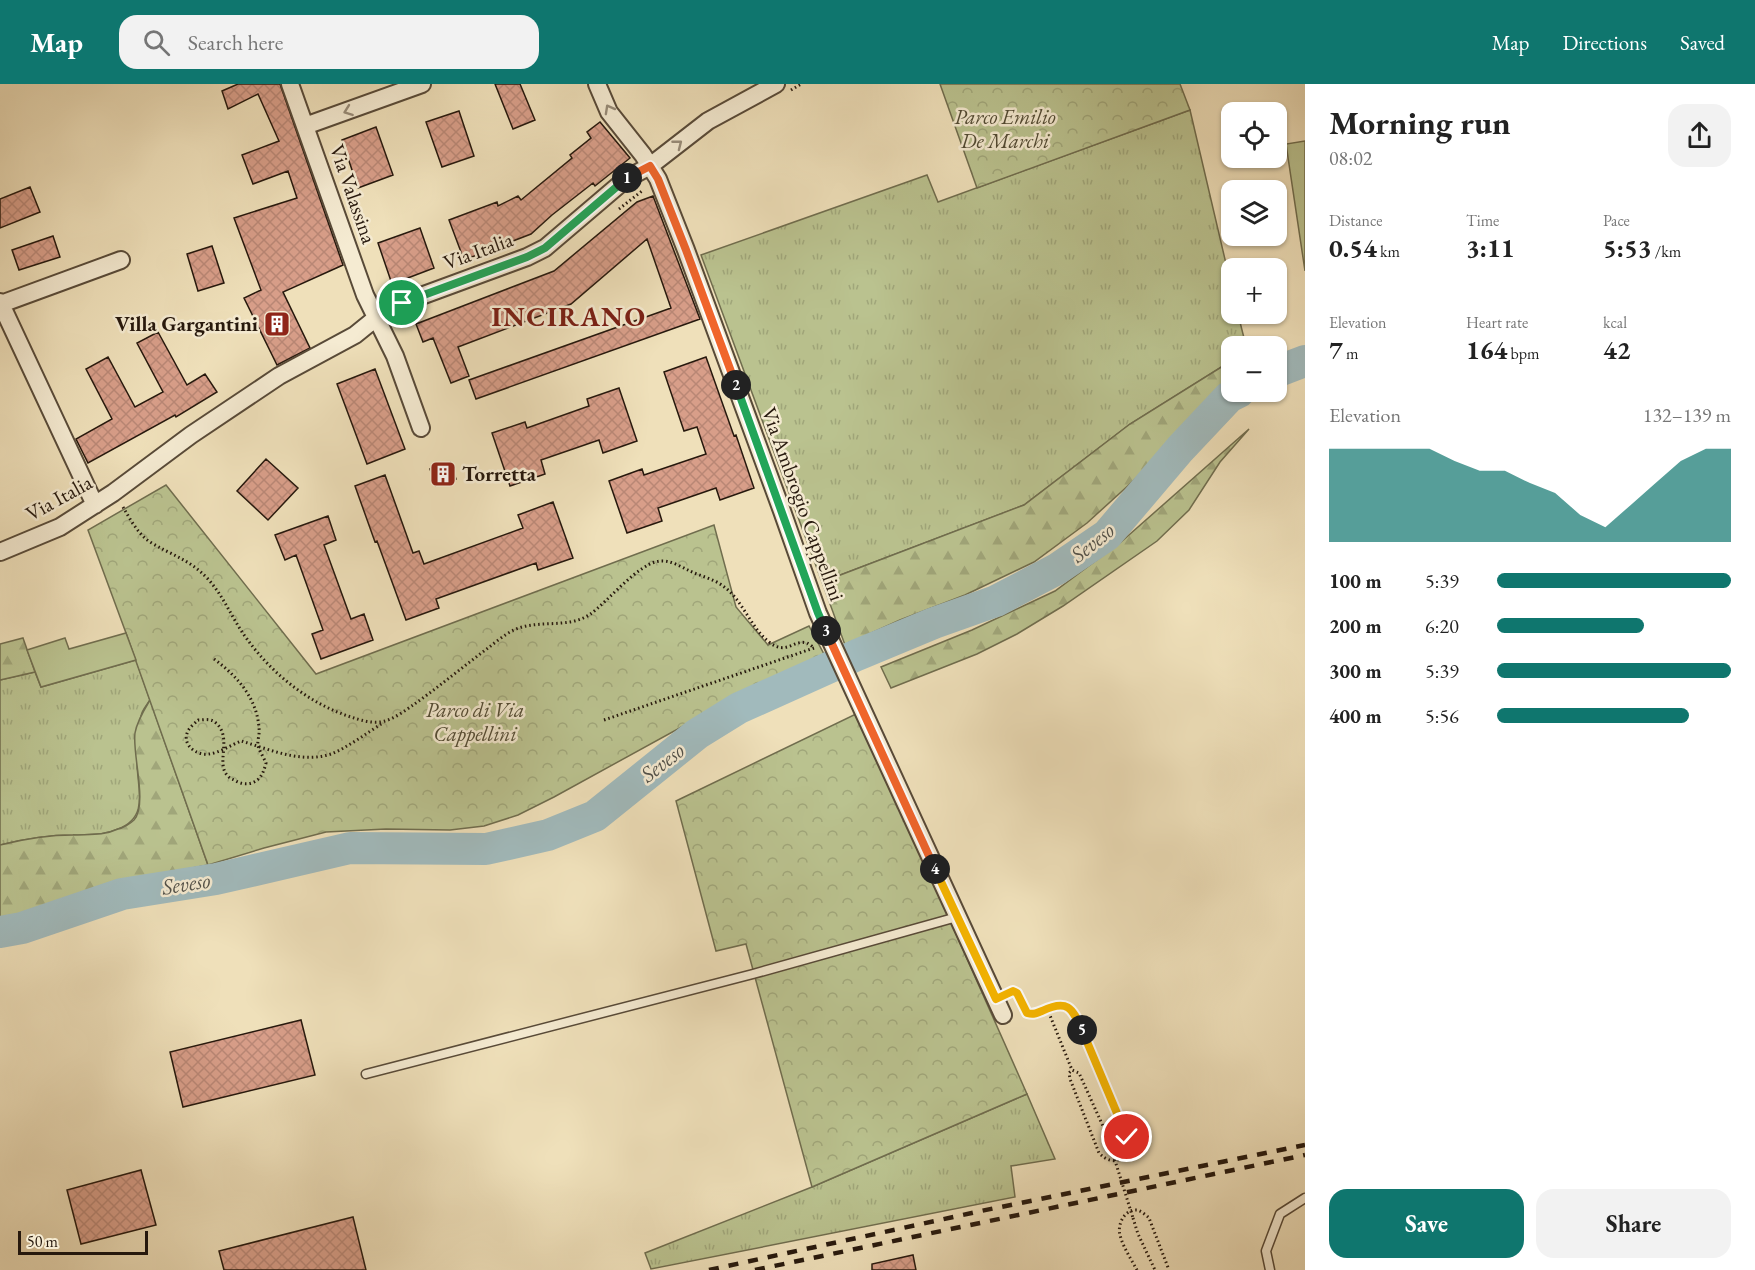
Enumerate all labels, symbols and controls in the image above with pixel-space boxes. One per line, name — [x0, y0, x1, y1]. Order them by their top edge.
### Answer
search box — [119, 15, 539, 69]
text: Map — [30, 24, 83, 60]
icon: search — [140, 26, 173, 59]
text: Search here — [188, 28, 283, 57]
text: Map — [1492, 29, 1529, 56]
text: Directions — [1562, 29, 1647, 56]
text: Saved — [1680, 29, 1725, 56]
text: Morning run — [1329, 101, 1511, 144]
map controls — [1221, 102, 1287, 402]
button: locate — [1221, 102, 1287, 168]
park label: Parco Emilio De Marchi — [954, 103, 1056, 154]
one-way arrow — [343, 104, 353, 117]
button: share — [1668, 104, 1731, 167]
one-way arrow — [605, 105, 616, 115]
street label: Via Valassina — [324, 141, 383, 248]
one-way arrow — [671, 141, 682, 152]
text: 08:02 — [1329, 145, 1372, 171]
pin: 1 — [612, 163, 642, 193]
text: 1 — [623, 167, 631, 188]
button: layers — [1221, 180, 1287, 246]
text: Distance — [1329, 210, 1382, 231]
text: Time — [1466, 210, 1499, 231]
text: Pace — [1603, 210, 1630, 231]
street label: Via Italia — [439, 225, 517, 276]
text: 0.54 — [1329, 231, 1377, 265]
text: 3:11 — [1466, 231, 1515, 265]
text: 5:53 — [1603, 231, 1652, 265]
text: km — [1377, 241, 1400, 262]
text: /km — [1652, 241, 1681, 262]
button: + — [1221, 258, 1287, 324]
pin — [376, 277, 427, 328]
icon: arrive — [385, 286, 418, 319]
district label: INCIRANO — [492, 299, 646, 334]
building icon: Villa Gargantini — [262, 309, 292, 339]
place label: Villa Gargantini — [115, 310, 258, 337]
text: Elevation — [1329, 312, 1387, 333]
text: Heart rate — [1466, 312, 1528, 333]
text: kcal — [1603, 312, 1627, 333]
text: 7 — [1329, 333, 1343, 367]
text: 164 — [1466, 333, 1507, 367]
text: 42 — [1603, 333, 1631, 367]
button: − — [1221, 336, 1287, 402]
text: m — [1343, 343, 1358, 364]
text: bpm — [1507, 343, 1539, 364]
pin: 2 — [721, 370, 751, 400]
text: 2 — [732, 374, 740, 395]
text: Elevation — [1329, 402, 1401, 428]
text: 132–139 m — [1643, 402, 1731, 428]
street label: Via Ambrogio Cappellini — [756, 403, 851, 604]
building icon: Torretta — [428, 459, 458, 489]
place label: Torretta — [462, 460, 537, 487]
street label: Via Italia — [21, 468, 97, 527]
water label: Seveso — [1063, 516, 1120, 570]
text: 100 m — [1329, 568, 1382, 594]
text: 5:39 — [1425, 568, 1459, 594]
text: 200 m — [1329, 613, 1382, 639]
text: 6:20 — [1425, 613, 1459, 639]
pin: 3 — [811, 616, 841, 646]
text: 3 — [822, 620, 830, 641]
text: 300 m — [1329, 658, 1382, 684]
text: 5:39 — [1425, 658, 1459, 684]
park label: Parco di Via Cappellini — [426, 696, 524, 747]
text: 400 m — [1329, 703, 1382, 729]
text: 5:56 — [1425, 703, 1459, 729]
water label: Seveso — [633, 736, 690, 789]
pin: 4 — [920, 854, 950, 884]
text: 4 — [931, 858, 939, 879]
water label: Seveso — [159, 865, 212, 902]
pin: 5 — [1067, 1015, 1097, 1045]
text: 5 — [1078, 1019, 1086, 1040]
pin — [1101, 1111, 1152, 1162]
icon: check — [1110, 1120, 1143, 1153]
button: Save — [1329, 1189, 1524, 1258]
button: Share — [1536, 1189, 1731, 1258]
scale bar — [18, 1228, 148, 1256]
text: 50 m — [27, 1231, 58, 1252]

